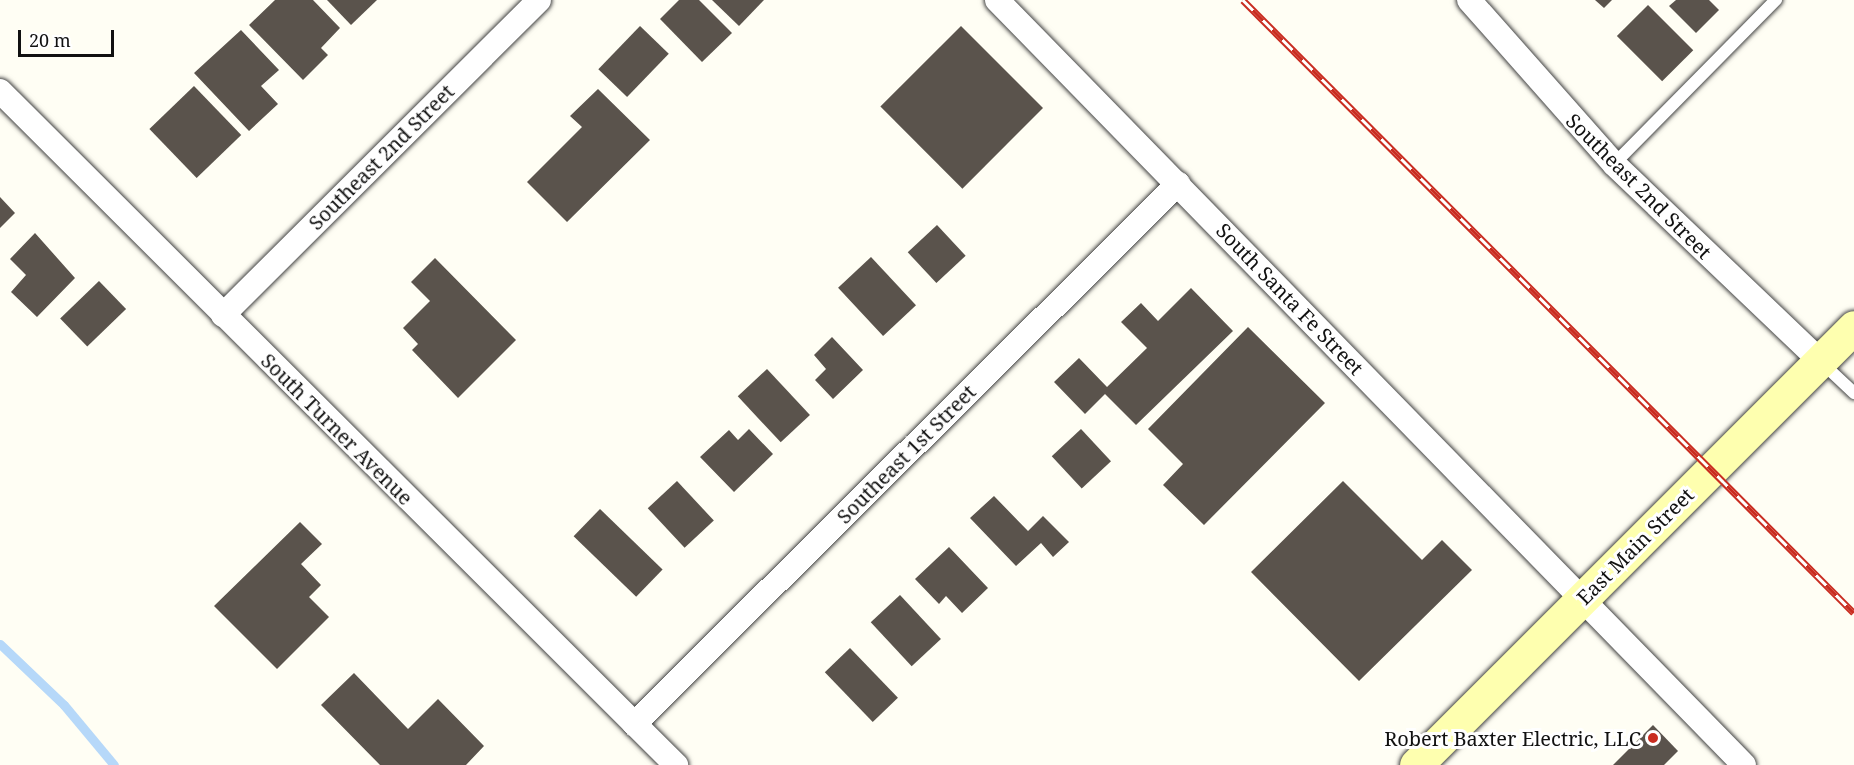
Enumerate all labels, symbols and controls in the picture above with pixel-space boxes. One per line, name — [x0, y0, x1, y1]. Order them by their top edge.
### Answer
scale bar — [21, 18, 117, 56]
text: 20 m — [29, 28, 71, 52]
street label: Southeast 2nd Street — [303, 79, 459, 235]
street label: Southeast 2nd Street — [1561, 108, 1717, 264]
street label: South Santa Fe Street — [1211, 218, 1369, 380]
street label: South Turner Avenue — [256, 348, 418, 510]
street label: Southeast 1st Street — [832, 380, 980, 528]
street label: East Main Street — [1572, 483, 1698, 609]
place label: Robert Baxter Electric, LLC — [1384, 726, 1641, 750]
marker: Robert Baxter Electric, LLC — [1646, 731, 1660, 745]

